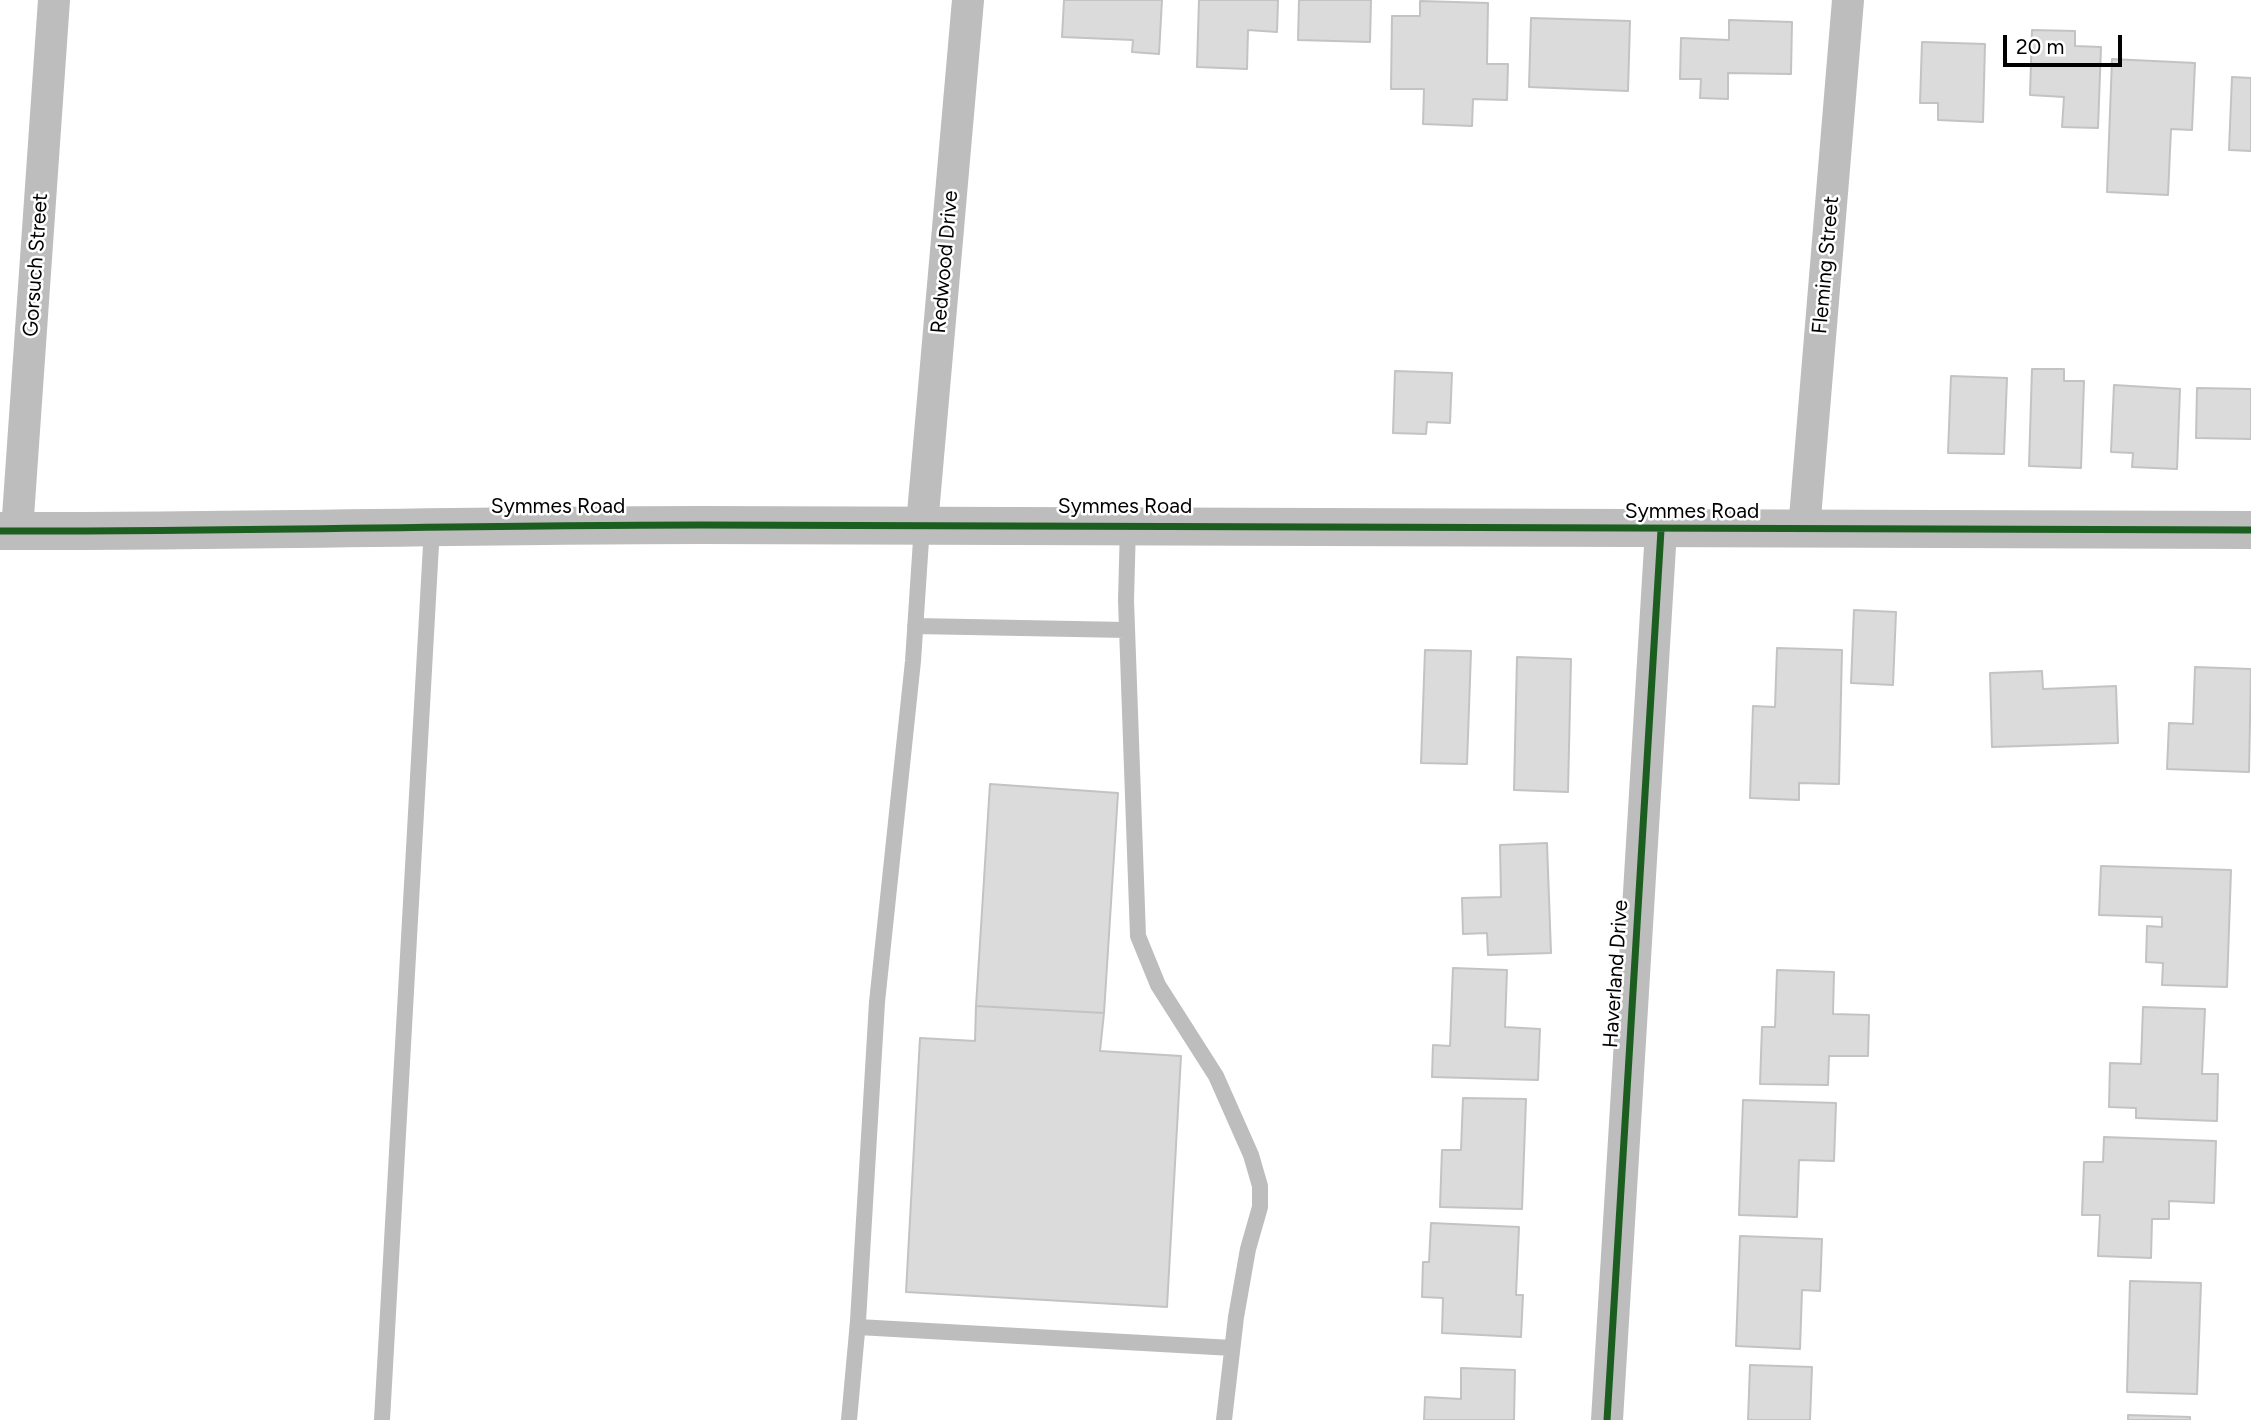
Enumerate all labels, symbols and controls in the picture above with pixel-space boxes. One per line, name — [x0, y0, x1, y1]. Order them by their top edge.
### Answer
scale bar — [2006, 21, 2125, 65]
text: 20 m — [2016, 34, 2064, 59]
street label: Redwood Drive — [926, 189, 964, 335]
street label: Gorsuch Street — [18, 192, 54, 338]
street label: Fleming Street — [1807, 195, 1845, 335]
street label: Symmes Road — [491, 494, 625, 520]
street label: Symmes Road — [1058, 494, 1192, 520]
street label: Symmes Road — [1625, 499, 1759, 525]
street label: Haverland Drive — [1598, 899, 1634, 1049]

